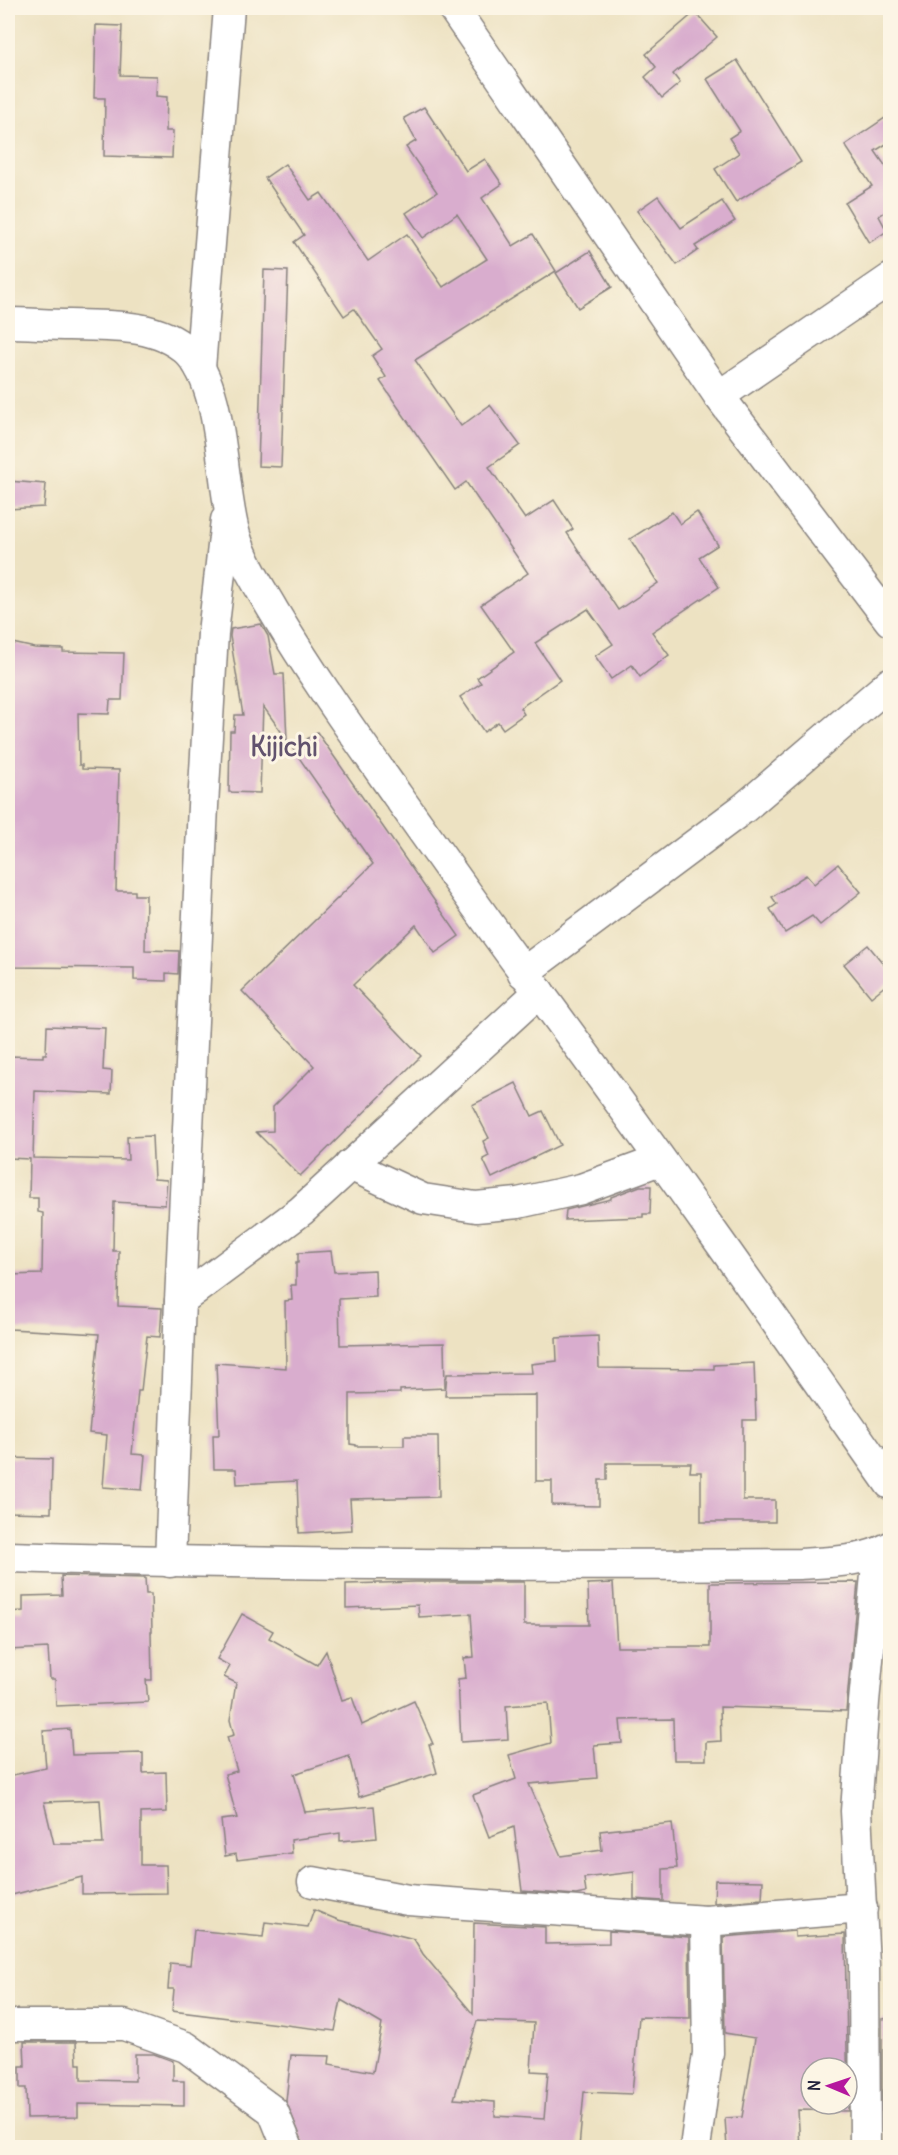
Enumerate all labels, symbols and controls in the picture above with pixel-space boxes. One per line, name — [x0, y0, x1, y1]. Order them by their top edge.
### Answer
district label: Kijichi — [250, 730, 318, 763]
north arrow — [799, 2056, 859, 2116]
text: N — [804, 2080, 824, 2091]

